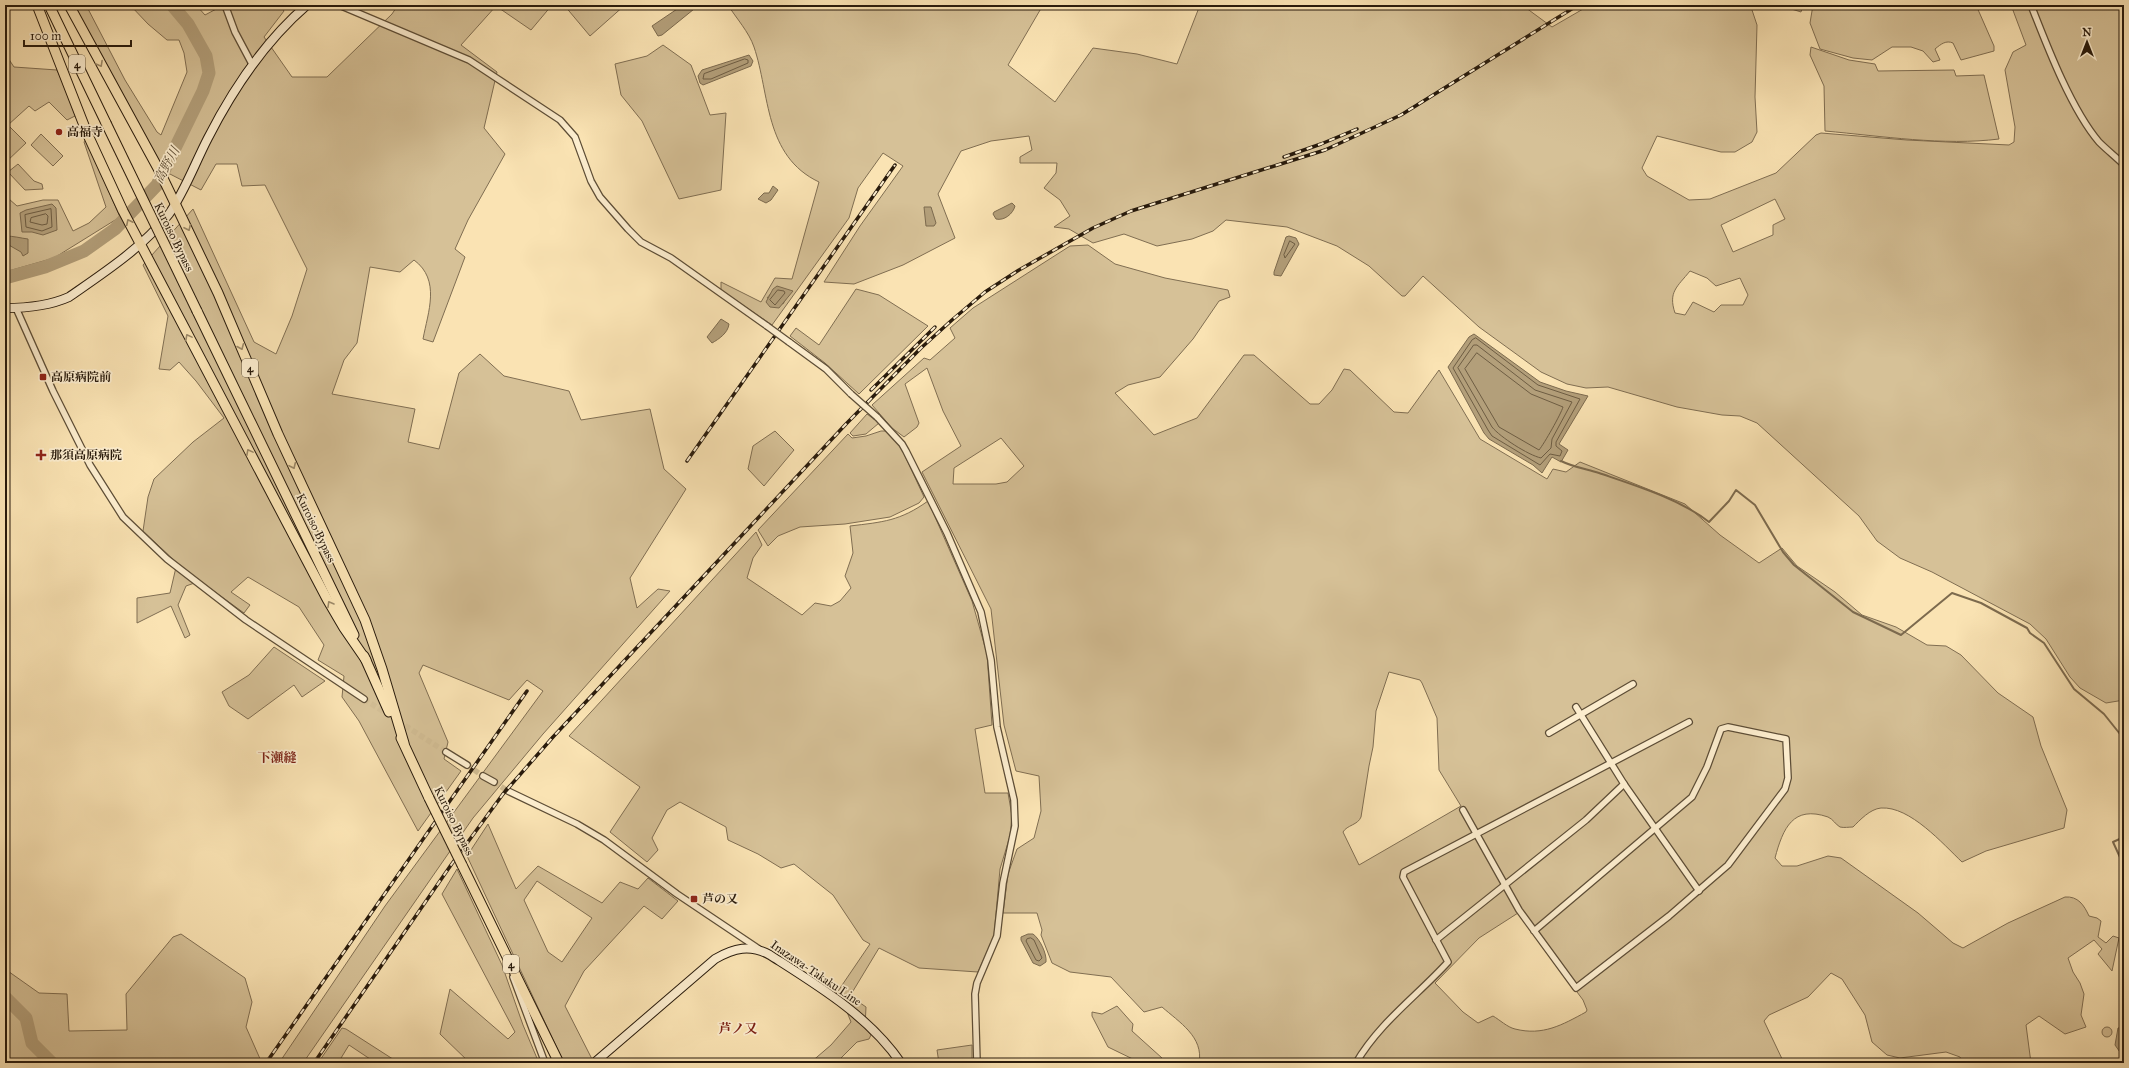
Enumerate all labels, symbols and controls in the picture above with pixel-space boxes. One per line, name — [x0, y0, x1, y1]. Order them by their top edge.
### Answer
scale bar — [24, 22, 131, 48]
north arrow — [2067, 22, 2107, 62]
text: N — [2082, 26, 2092, 39]
text: 100 m — [30, 29, 61, 43]
road number: 4 — [69, 55, 85, 73]
one-way arrow — [96, 60, 103, 67]
place label: 高福寺 — [67, 125, 103, 139]
marker: 高福寺 — [54, 127, 64, 137]
water label: 高野川 — [151, 143, 184, 186]
street label: Kuroiso Bypass — [151, 200, 197, 274]
one-way arrow — [126, 218, 134, 226]
one-way arrow — [183, 224, 191, 231]
one-way arrow — [185, 334, 193, 342]
one-way arrow — [237, 343, 245, 350]
road number: 4 — [242, 359, 258, 377]
place label: 高原病院前 — [51, 370, 111, 384]
marker: 高原病院前 — [38, 372, 48, 382]
place label: 那須高原病院 — [50, 448, 122, 462]
marker: 那須高原病院 — [35, 449, 47, 461]
one-way arrow — [247, 449, 254, 456]
one-way arrow — [288, 462, 296, 469]
street label: Kuroiso Bypass — [293, 491, 339, 565]
one-way arrow — [327, 601, 334, 608]
district label: 下瀬縫 — [257, 750, 297, 766]
street label: Kuroiso Bypass — [431, 784, 477, 858]
place label: 芦の又 — [702, 892, 738, 906]
marker: 芦の又 — [689, 894, 699, 904]
street label: Inazawa-Takaku Line — [768, 937, 864, 1009]
road number: 4 — [503, 955, 519, 973]
district label: 芦ノ又 — [718, 1021, 758, 1037]

